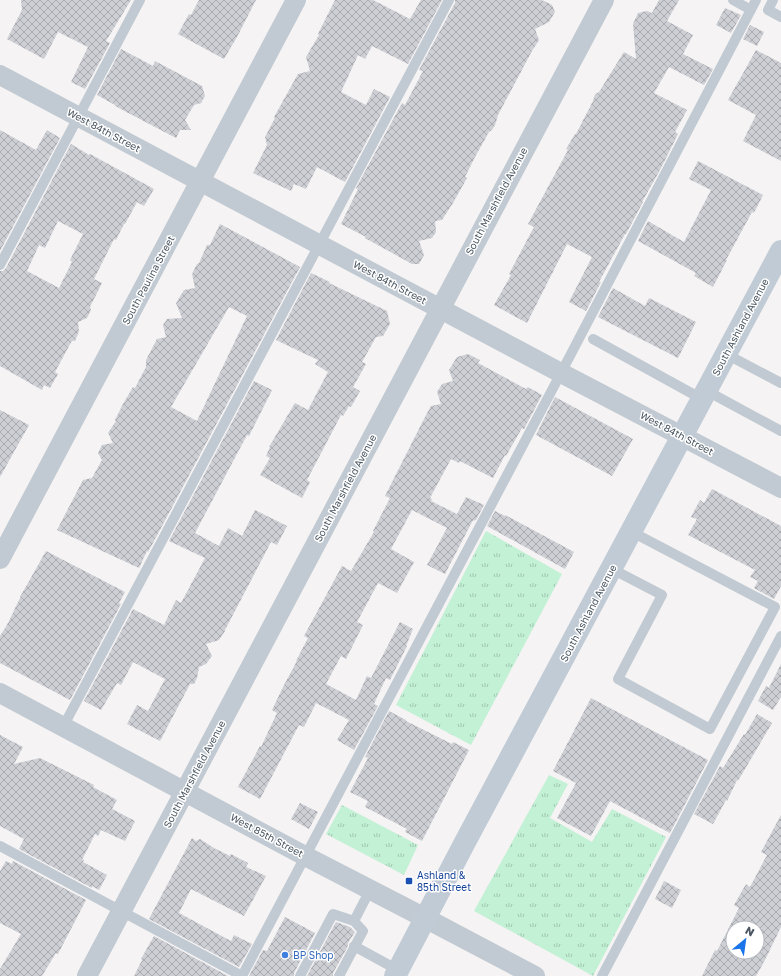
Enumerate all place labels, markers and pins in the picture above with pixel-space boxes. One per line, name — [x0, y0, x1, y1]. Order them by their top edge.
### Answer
place label: Ashland & 85th Street — [417, 869, 471, 893]
marker: Ashland & 85th Street — [404, 876, 414, 886]
place label: BP Shop — [293, 949, 333, 961]
marker: BP Shop — [280, 950, 290, 960]

